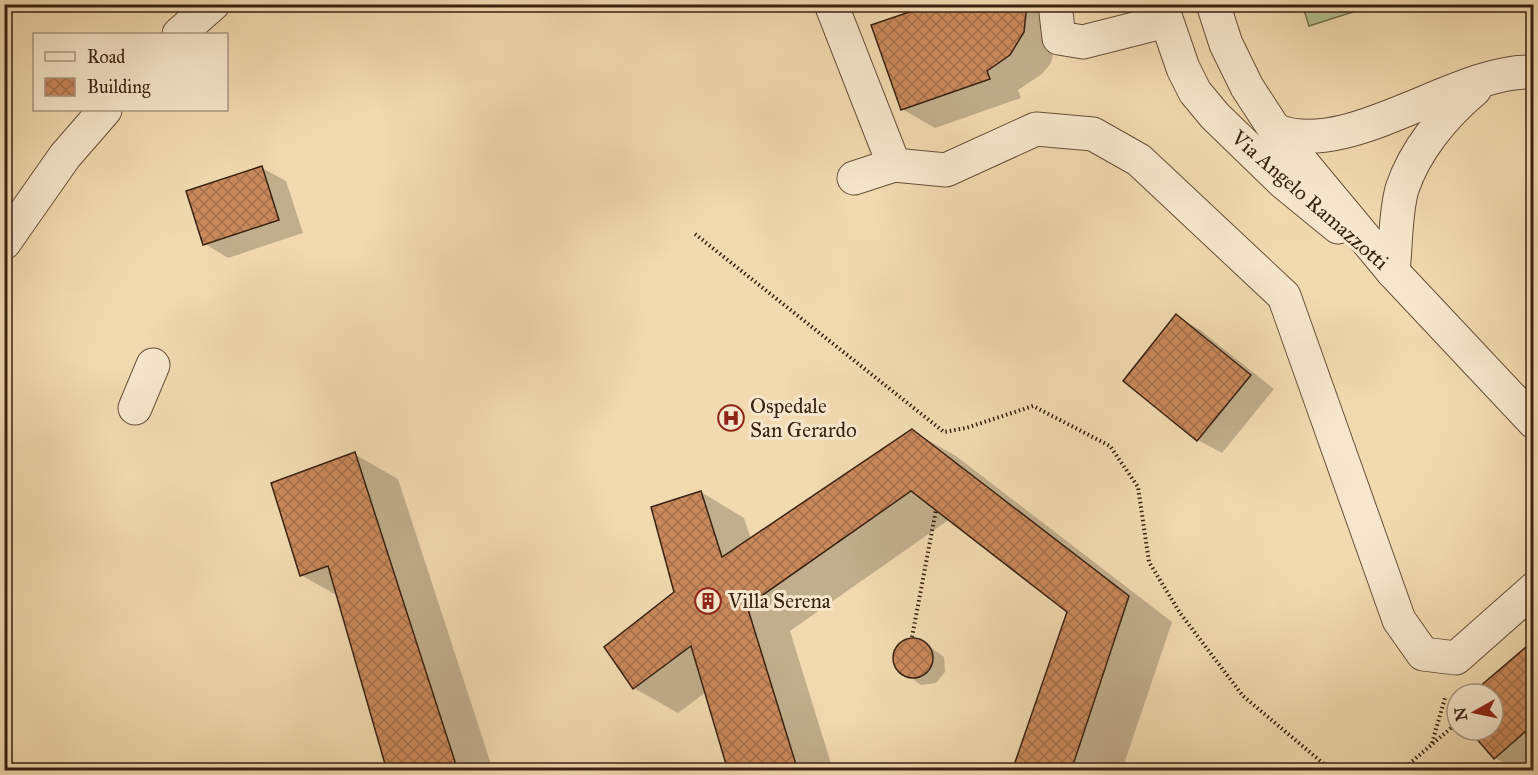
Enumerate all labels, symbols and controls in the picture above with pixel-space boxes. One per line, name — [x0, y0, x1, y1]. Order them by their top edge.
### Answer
legend — [33, 33, 228, 111]
text: Road — [87, 46, 125, 68]
text: Building — [87, 76, 151, 99]
street label: Via Angelo Ramazzotti — [1225, 124, 1394, 275]
place label: Ospedale San Gerardo — [750, 393, 857, 443]
hospital icon: Ospedale San Gerardo — [716, 403, 746, 433]
building icon: Villa Serena — [693, 586, 723, 616]
place label: Villa Serena — [727, 588, 831, 614]
north arrow — [1445, 682, 1505, 742]
text: N — [1450, 706, 1471, 722]

